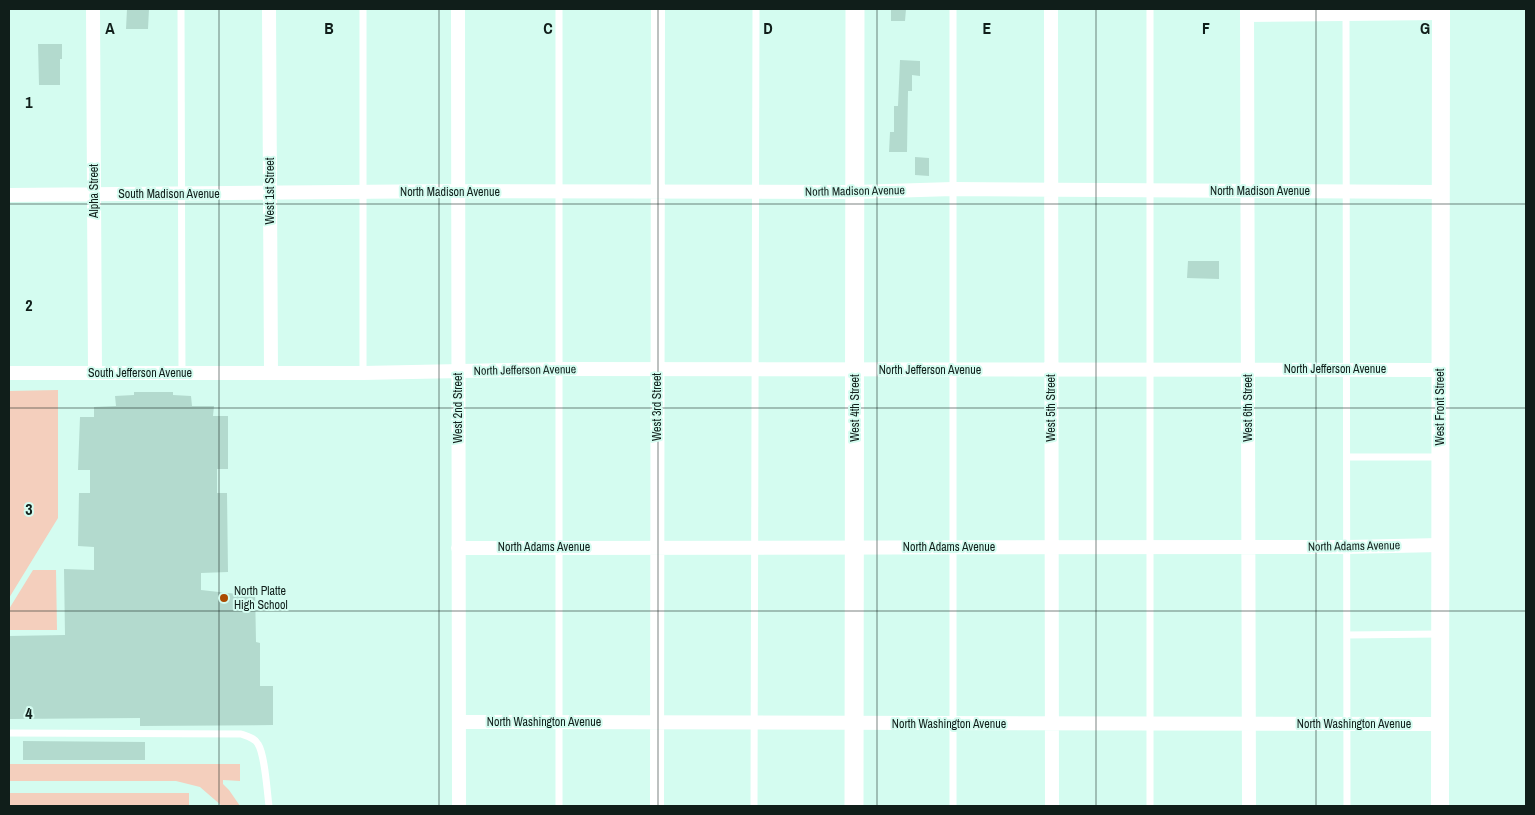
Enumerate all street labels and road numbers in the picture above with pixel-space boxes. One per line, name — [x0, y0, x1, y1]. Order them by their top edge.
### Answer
street label: West 1st Street — [262, 157, 278, 225]
street label: Alpha Street — [86, 164, 102, 219]
street label: North Madison Avenue — [805, 182, 905, 200]
street label: North Madison Avenue — [1210, 183, 1310, 199]
street label: North Madison Avenue — [400, 184, 500, 200]
street label: South Madison Avenue — [118, 186, 220, 202]
street label: North Jefferson Avenue — [474, 361, 576, 379]
street label: North Jefferson Avenue — [1284, 361, 1386, 377]
street label: North Jefferson Avenue — [879, 362, 981, 378]
street label: South Jefferson Avenue — [88, 365, 192, 381]
street label: West Front Street — [1432, 368, 1448, 445]
street label: West 2nd Street — [450, 373, 466, 443]
street label: West 3rd Street — [649, 373, 665, 441]
street label: West 4th Street — [847, 374, 863, 442]
street label: West 5th Street — [1043, 374, 1059, 442]
street label: West 6th Street — [1240, 374, 1256, 442]
street label: North Adams Avenue — [1308, 537, 1400, 555]
street label: North Adams Avenue — [498, 539, 590, 555]
street label: North Adams Avenue — [903, 539, 995, 555]
street label: North Washington Avenue — [487, 714, 601, 730]
street label: North Washington Avenue — [892, 716, 1006, 732]
street label: North Washington Avenue — [1297, 716, 1411, 732]

